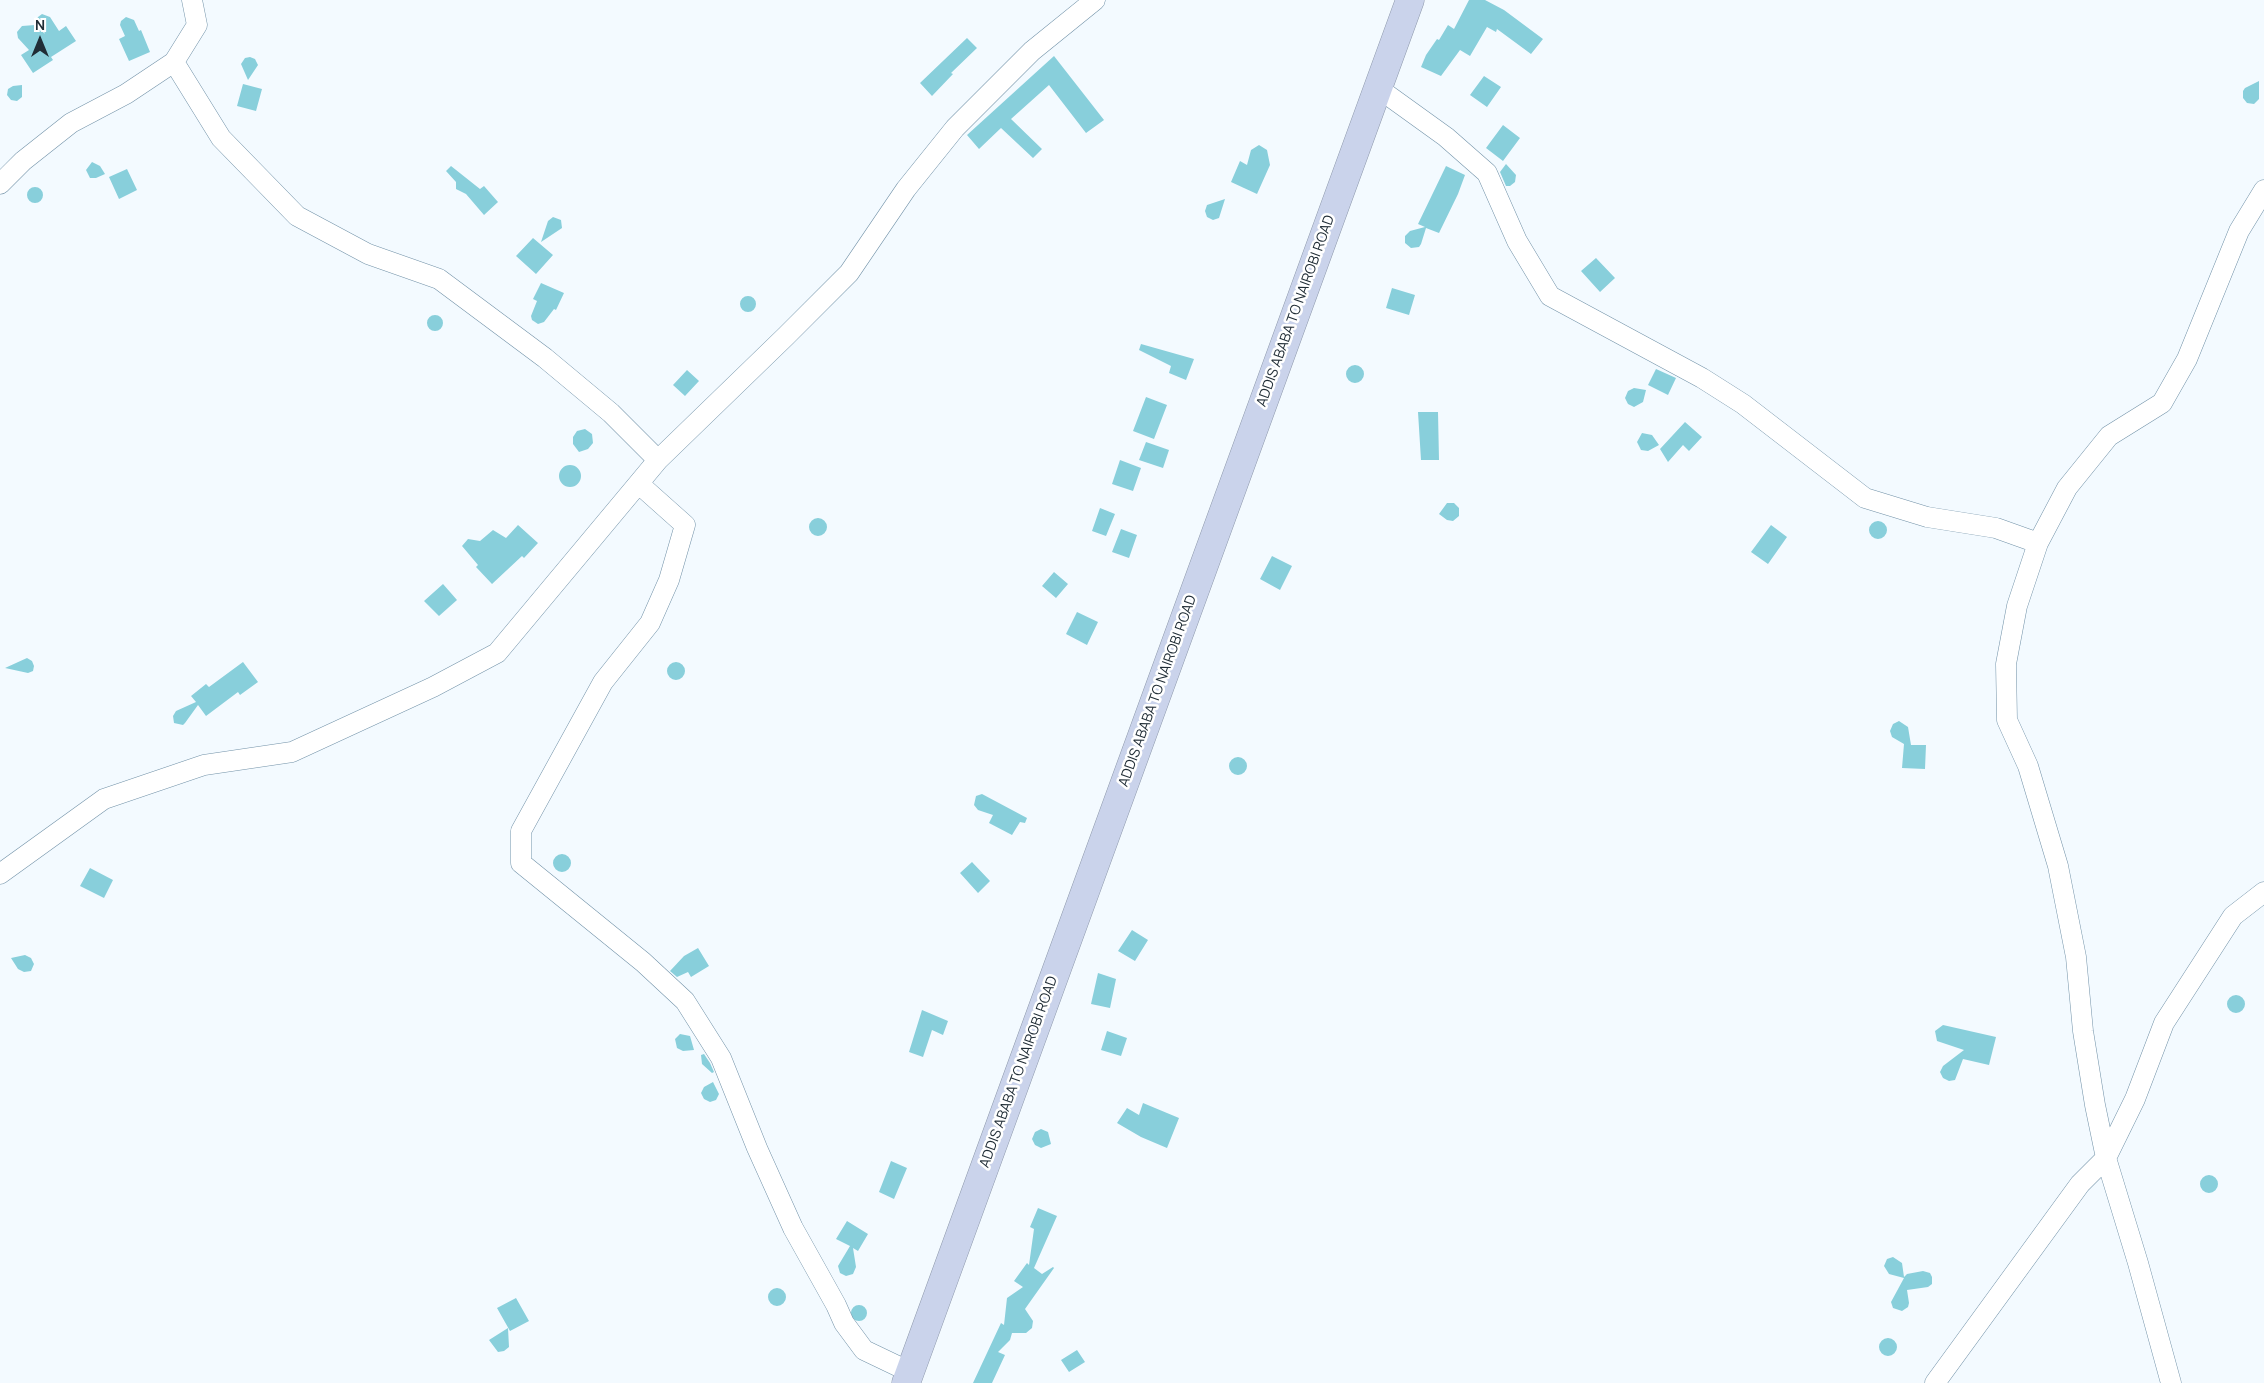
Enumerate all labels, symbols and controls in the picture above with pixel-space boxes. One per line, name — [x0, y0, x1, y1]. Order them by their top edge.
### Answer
north arrow — [15, 15, 65, 65]
text: N — [35, 15, 45, 34]
street label: ADDIS ABABA TO NAIROBI ROAD — [1253, 213, 1339, 409]
street label: ADDIS ABABA TO NAIROBI ROAD — [1115, 593, 1201, 789]
street label: ADDIS ABABA TO NAIROBI ROAD — [976, 974, 1062, 1170]

